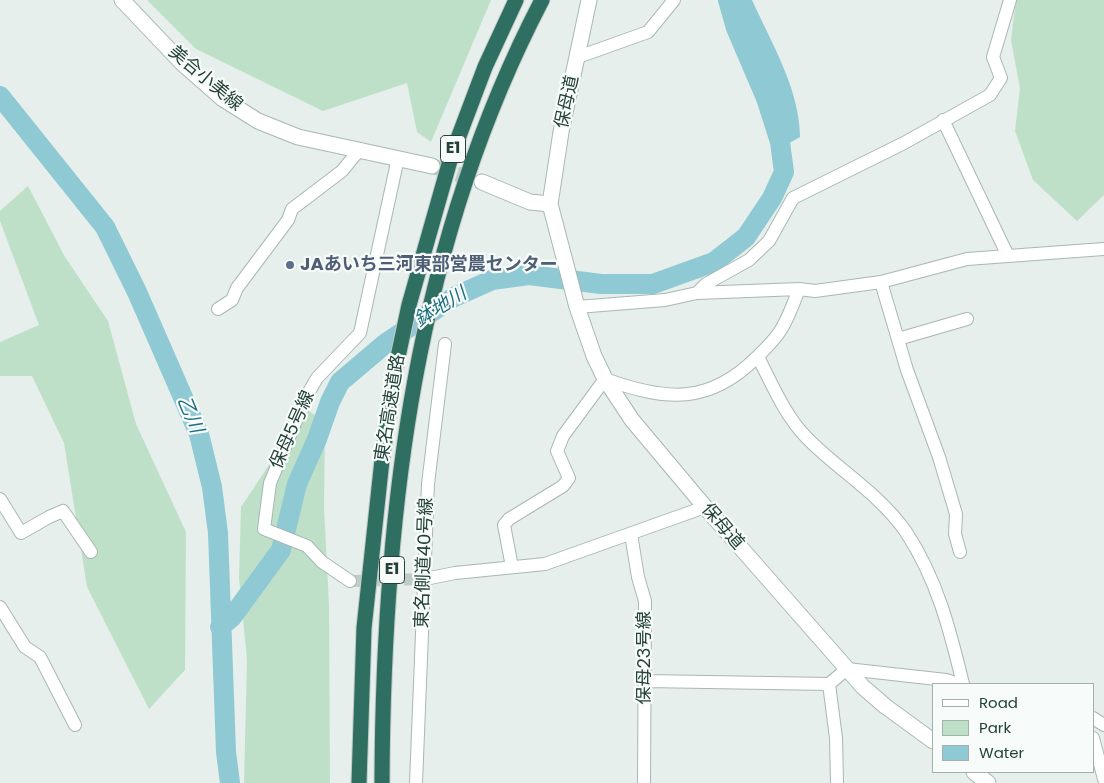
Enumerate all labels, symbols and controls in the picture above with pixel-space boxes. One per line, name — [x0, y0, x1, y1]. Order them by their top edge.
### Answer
street label: 美合小美線 — [164, 42, 246, 116]
street label: 保母道 — [552, 73, 584, 131]
road number: E1 — [440, 136, 466, 162]
place label: JAあいち三河東部営農センター — [300, 254, 558, 276]
marker: JAあいち三河東部営農センター — [284, 259, 296, 271]
water label: 鉢地川 — [411, 283, 471, 333]
street label: 東名高速道路 — [372, 353, 410, 463]
street label: 保母5号線 — [266, 388, 320, 472]
water label: 乙川 — [171, 393, 207, 437]
street label: 東名側道40号線 — [412, 497, 438, 629]
street label: 保母道 — [696, 500, 748, 554]
road number: E1 — [380, 556, 404, 584]
street label: 保母23号線 — [634, 612, 656, 704]
legend — [932, 683, 1094, 773]
text: Road — [979, 692, 1018, 713]
text: Park — [979, 717, 1011, 738]
text: Water — [979, 742, 1024, 763]

